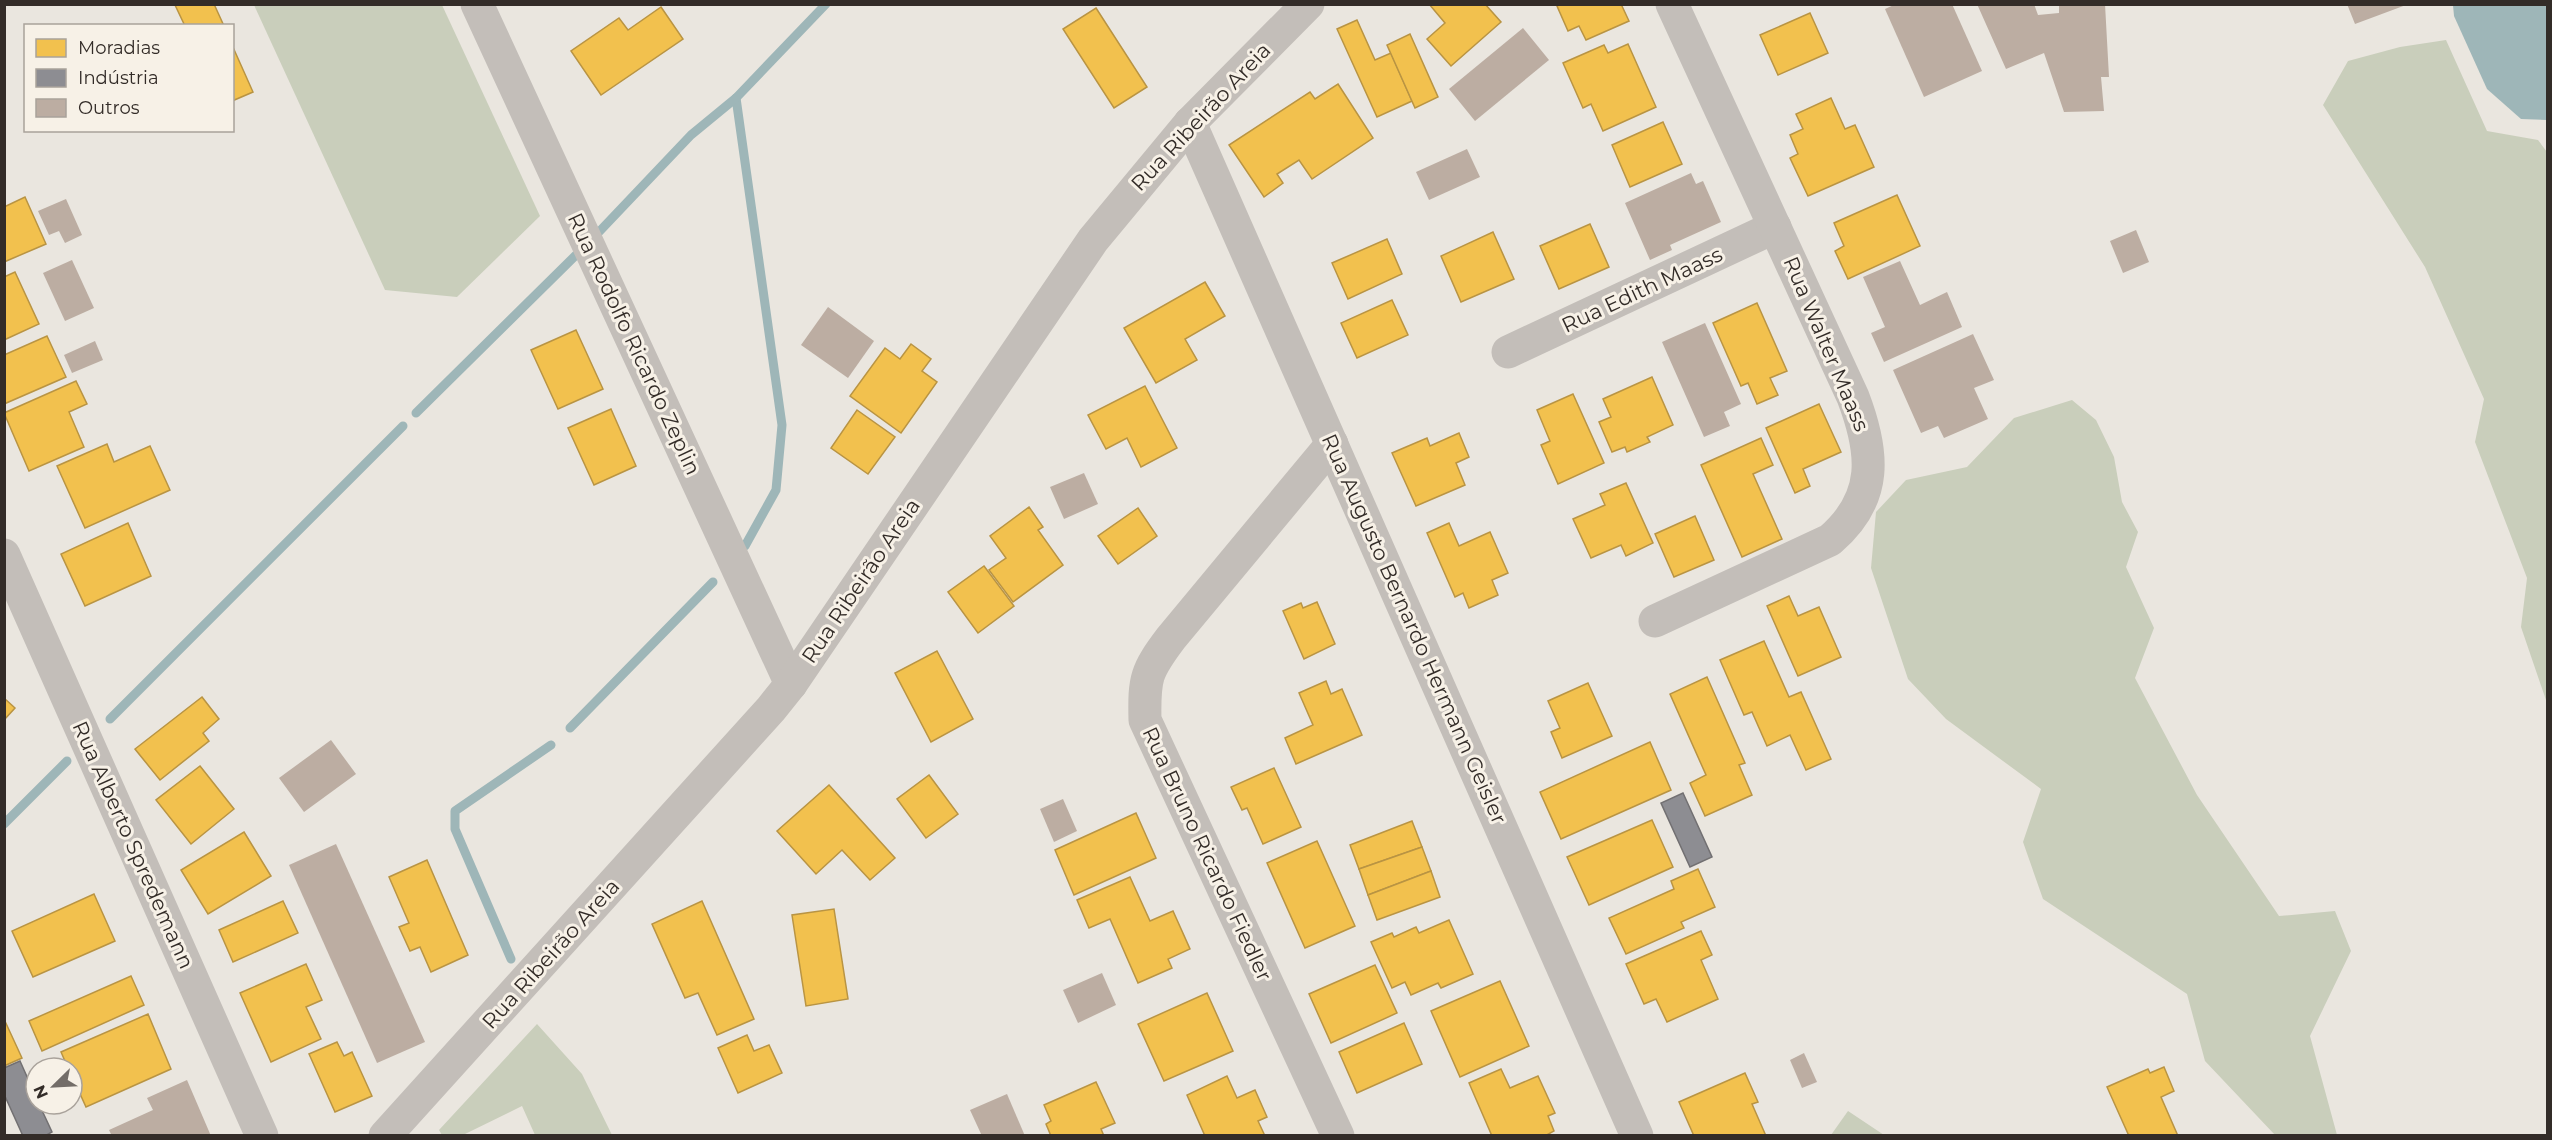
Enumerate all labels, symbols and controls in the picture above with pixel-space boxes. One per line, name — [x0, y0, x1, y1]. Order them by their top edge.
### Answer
legend — [24, 24, 234, 132]
text: Moradias — [78, 37, 160, 59]
street label: Rua Ribeirão Areia — [1126, 38, 1276, 196]
text: Indústria — [78, 67, 159, 89]
text: Outros — [78, 97, 140, 119]
street label: Rua Rodolfo Ricardo Zeplin — [563, 209, 706, 479]
street label: Rua Edith Maass — [1558, 241, 1726, 338]
street label: Rua Walter Maass — [1778, 253, 1875, 435]
street label: Rua Augusto Bernardo Hermann Geisler — [1317, 430, 1512, 828]
street label: Rua Ribeirão Areia — [796, 494, 925, 668]
street label: Rua Alberto Spredemann — [67, 717, 199, 972]
street label: Rua Bruno Ricardo Fiedler — [1138, 723, 1277, 985]
street label: Rua Ribeirão Areia — [477, 874, 625, 1034]
north arrow — [24, 1056, 84, 1116]
text: N — [29, 1082, 52, 1102]

